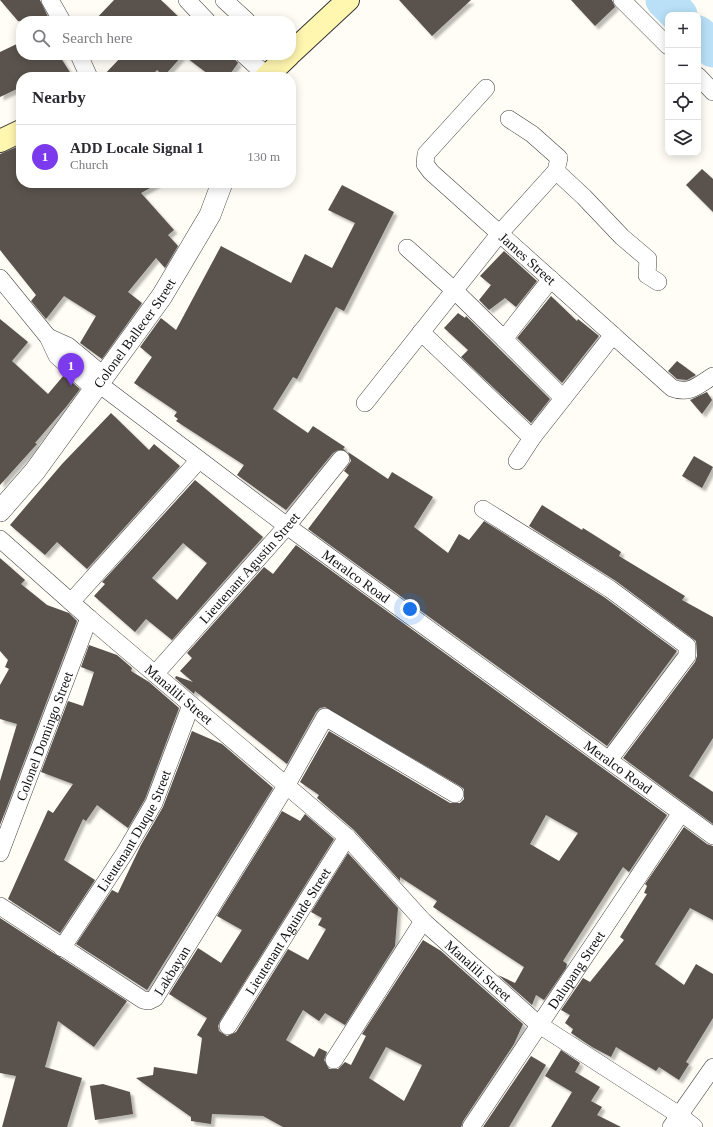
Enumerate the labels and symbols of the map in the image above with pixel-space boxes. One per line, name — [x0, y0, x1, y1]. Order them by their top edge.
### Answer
street label: James Street — [496, 230, 559, 288]
street label: Colonel Ballecer Street — [90, 276, 178, 391]
pin: 1 — [58, 353, 84, 386]
street label: Lieutenant Agustin Street — [196, 509, 302, 626]
street label: Meralco Road — [319, 547, 393, 606]
your location — [400, 599, 420, 619]
street label: Manalili Street — [142, 662, 216, 727]
street label: Colonel Domingo Street — [13, 669, 76, 803]
street label: Meralco Road — [581, 737, 655, 796]
street label: Lieutenant Duque Street — [94, 768, 173, 894]
street label: Lieutenant Aguinde Street — [242, 865, 333, 997]
street label: Dalupang Street — [545, 928, 608, 1012]
street label: Manalili Street — [442, 937, 515, 1004]
street label: Lakbayan — [151, 943, 193, 998]

